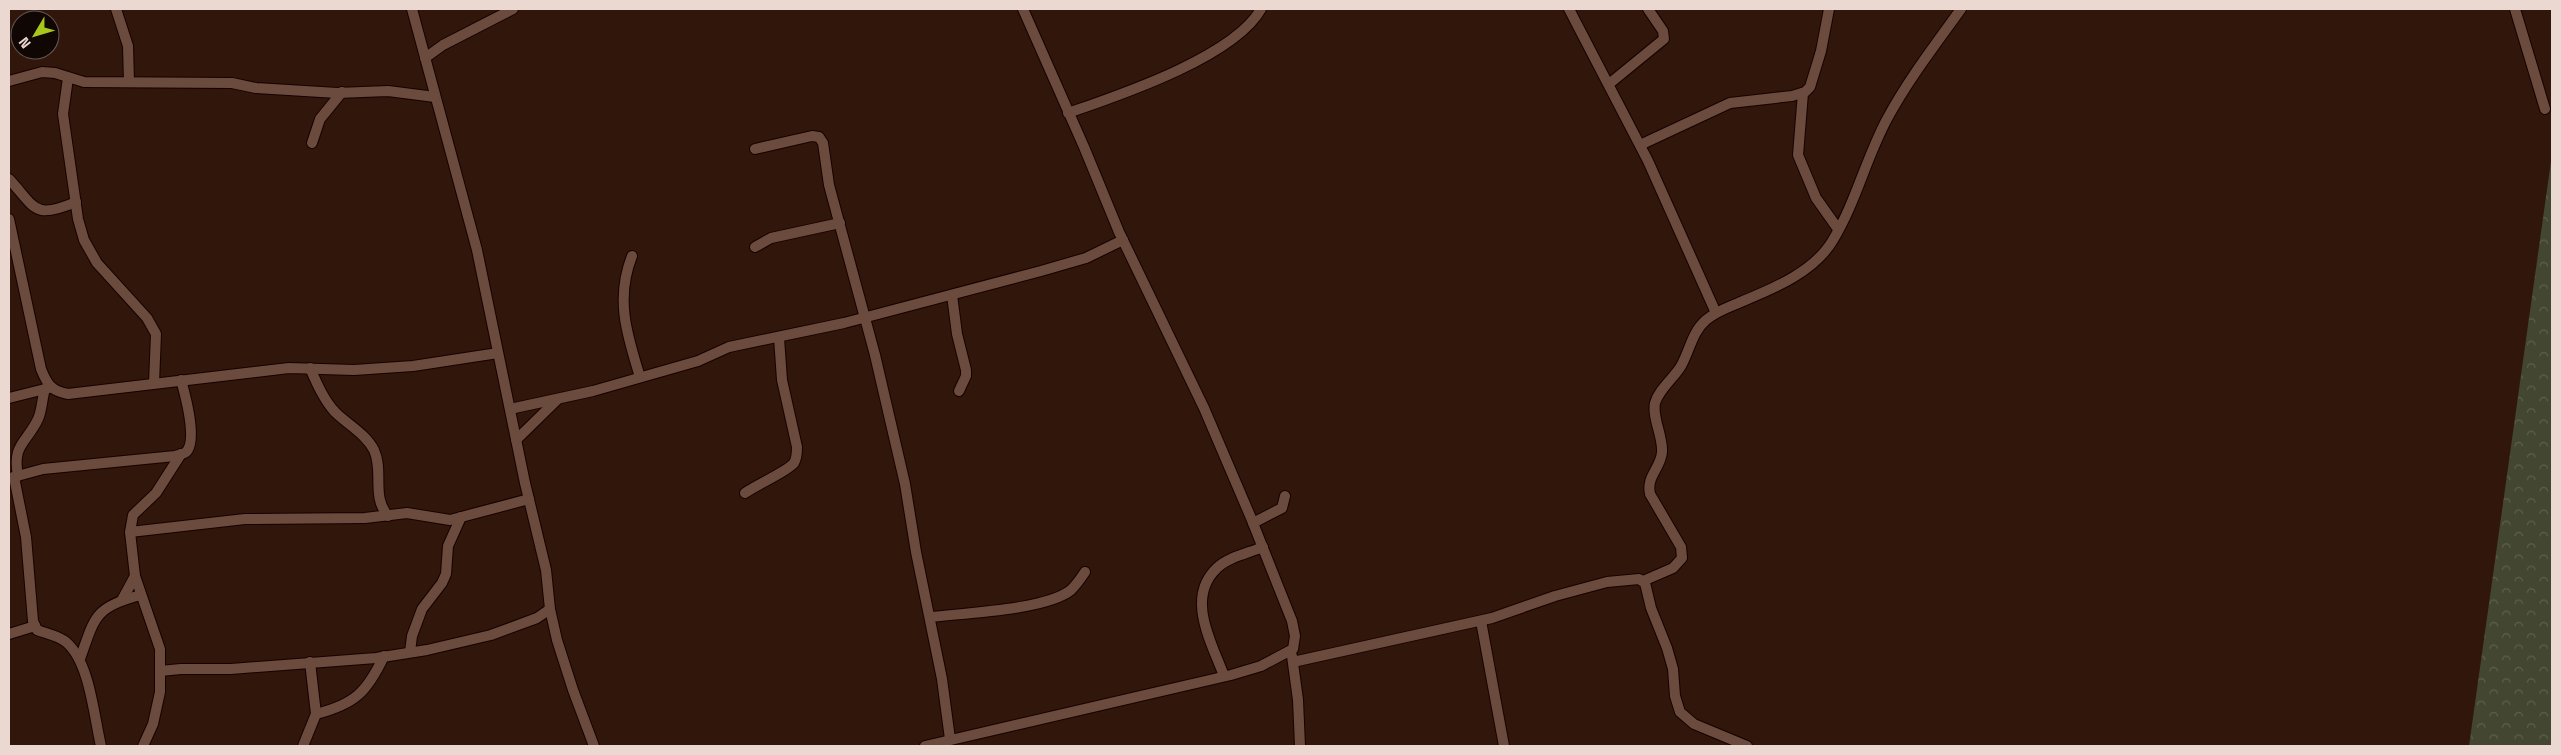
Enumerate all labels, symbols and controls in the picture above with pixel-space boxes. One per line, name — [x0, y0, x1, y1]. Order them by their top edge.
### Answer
north arrow — [10, 10, 60, 60]
text: N — [15, 34, 35, 52]

